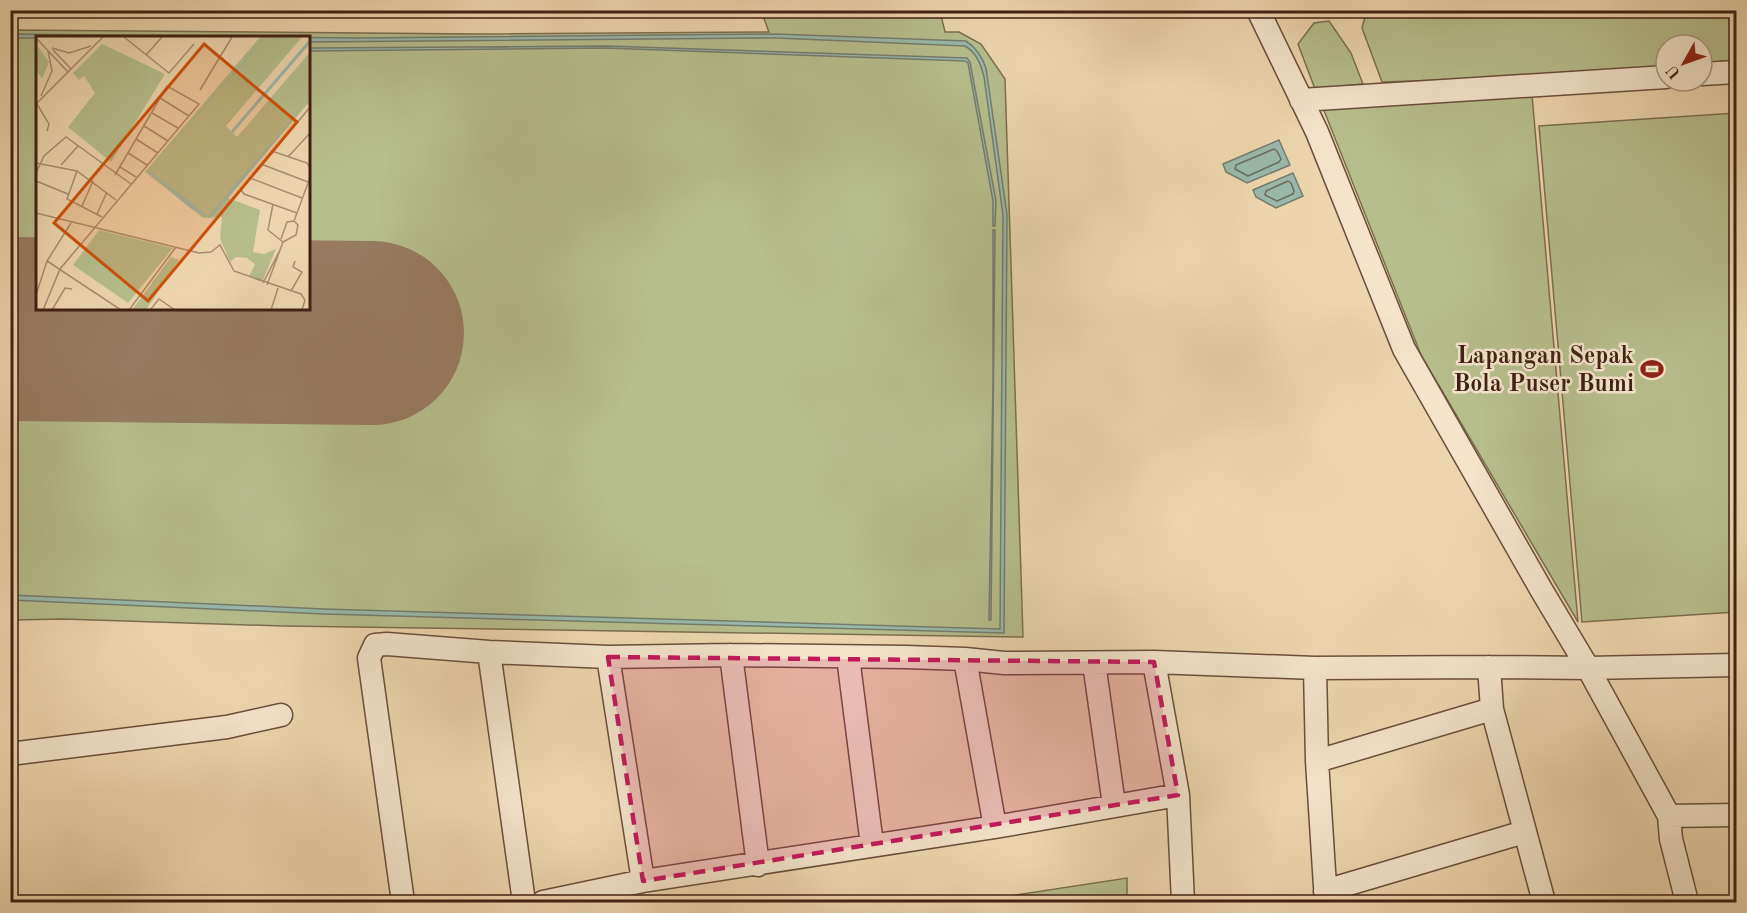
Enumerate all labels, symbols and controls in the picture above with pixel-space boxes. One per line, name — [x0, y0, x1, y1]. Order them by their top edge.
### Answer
north arrow — [1654, 33, 1714, 93]
inset map — [36, 36, 310, 310]
text: U — [1664, 61, 1684, 81]
place label: Lapangan Sepak Bola Puser Bumi — [1453, 345, 1634, 397]
sports icon: Lapangan Sepak Bola Puser Bumi — [1639, 356, 1665, 382]

